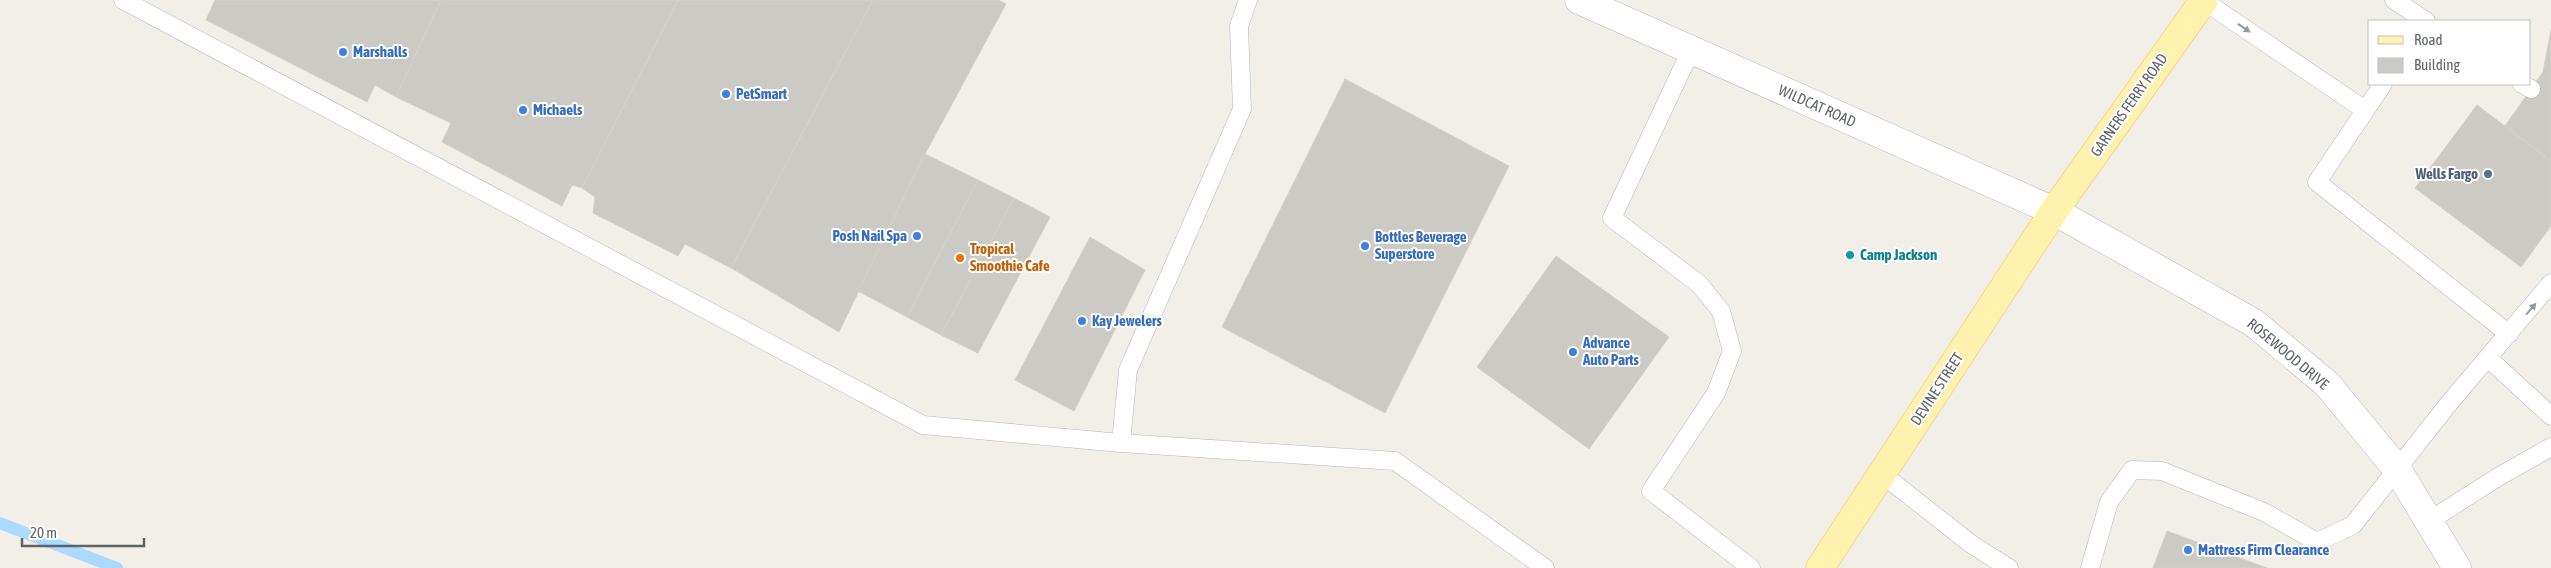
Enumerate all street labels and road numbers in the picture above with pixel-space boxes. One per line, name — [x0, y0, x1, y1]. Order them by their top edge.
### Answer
street label: GARNERS FERRY ROAD — [2087, 50, 2170, 159]
street label: WILDCAT ROAD — [1776, 81, 1859, 130]
street label: ROSEWOOD DRIVE — [2244, 315, 2333, 393]
street label: DEVINE STREET — [1907, 349, 1967, 428]

